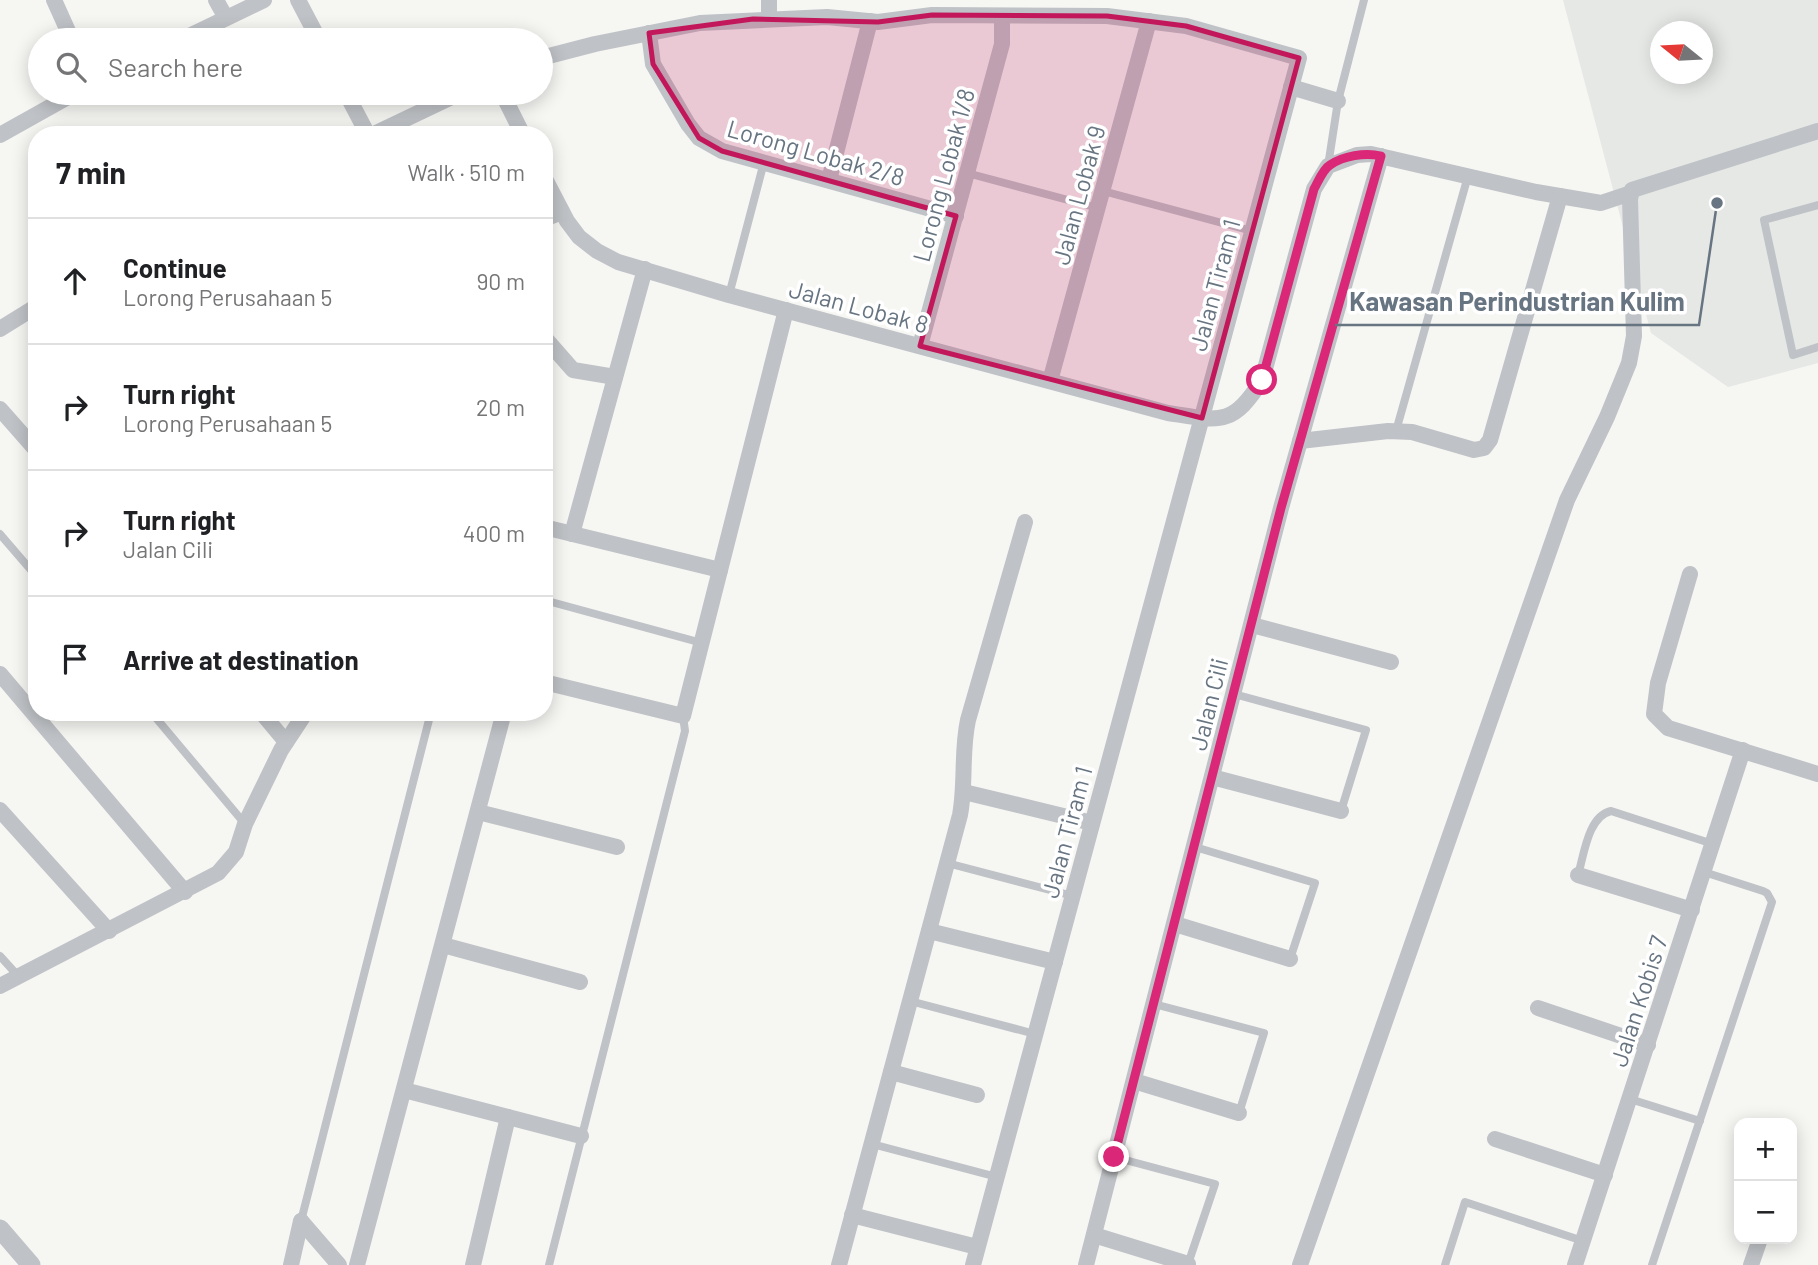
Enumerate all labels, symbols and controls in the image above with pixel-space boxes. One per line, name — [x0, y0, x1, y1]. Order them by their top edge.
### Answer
north arrow — [1650, 21, 1713, 84]
search box — [28, 28, 553, 105]
icon: search — [52, 48, 90, 86]
text: Search here — [108, 51, 243, 82]
street label: Lorong Lobak 1/8 — [906, 85, 980, 265]
street label: Lorong Lobak 2/8 — [724, 113, 908, 191]
street label: Jalan Lobak 9 — [1045, 122, 1111, 268]
text: 7 min — [56, 154, 126, 190]
text: Walk · 510 m — [407, 158, 525, 186]
street label: Jalan Tiram 1 — [1183, 216, 1245, 354]
text: Continue — [123, 252, 227, 283]
icon: ahead — [56, 262, 94, 300]
text: 90 m — [476, 267, 525, 295]
street label: Jalan Lobak 8 — [786, 273, 932, 339]
callout: Kawasan Perindustrian Kulim — [1335, 278, 1699, 325]
text: Lorong Perusahaan 5 — [123, 283, 332, 311]
text: Kawasan Perindustrian Kulim — [1349, 285, 1685, 316]
route start — [1246, 364, 1277, 395]
text: Turn right — [123, 378, 236, 409]
icon: right — [56, 388, 94, 426]
text: 20 m — [476, 393, 525, 421]
text: Lorong Perusahaan 5 — [123, 409, 332, 437]
text: Turn right — [123, 504, 236, 535]
icon: right — [56, 514, 94, 552]
text: 400 m — [463, 519, 525, 547]
text: Jalan Cili — [123, 535, 213, 563]
icon: arrive — [56, 640, 94, 678]
text: Arrive at destination — [123, 644, 359, 675]
street label: Jalan Cili — [1183, 655, 1233, 753]
street label: Jalan Tiram 1 — [1035, 763, 1097, 901]
street label: Jalan Kobis 7 — [1603, 932, 1673, 1070]
map controls — [1734, 1118, 1797, 1244]
button: + — [1734, 1118, 1797, 1181]
route end — [1098, 1141, 1129, 1172]
button: − — [1734, 1181, 1797, 1244]

